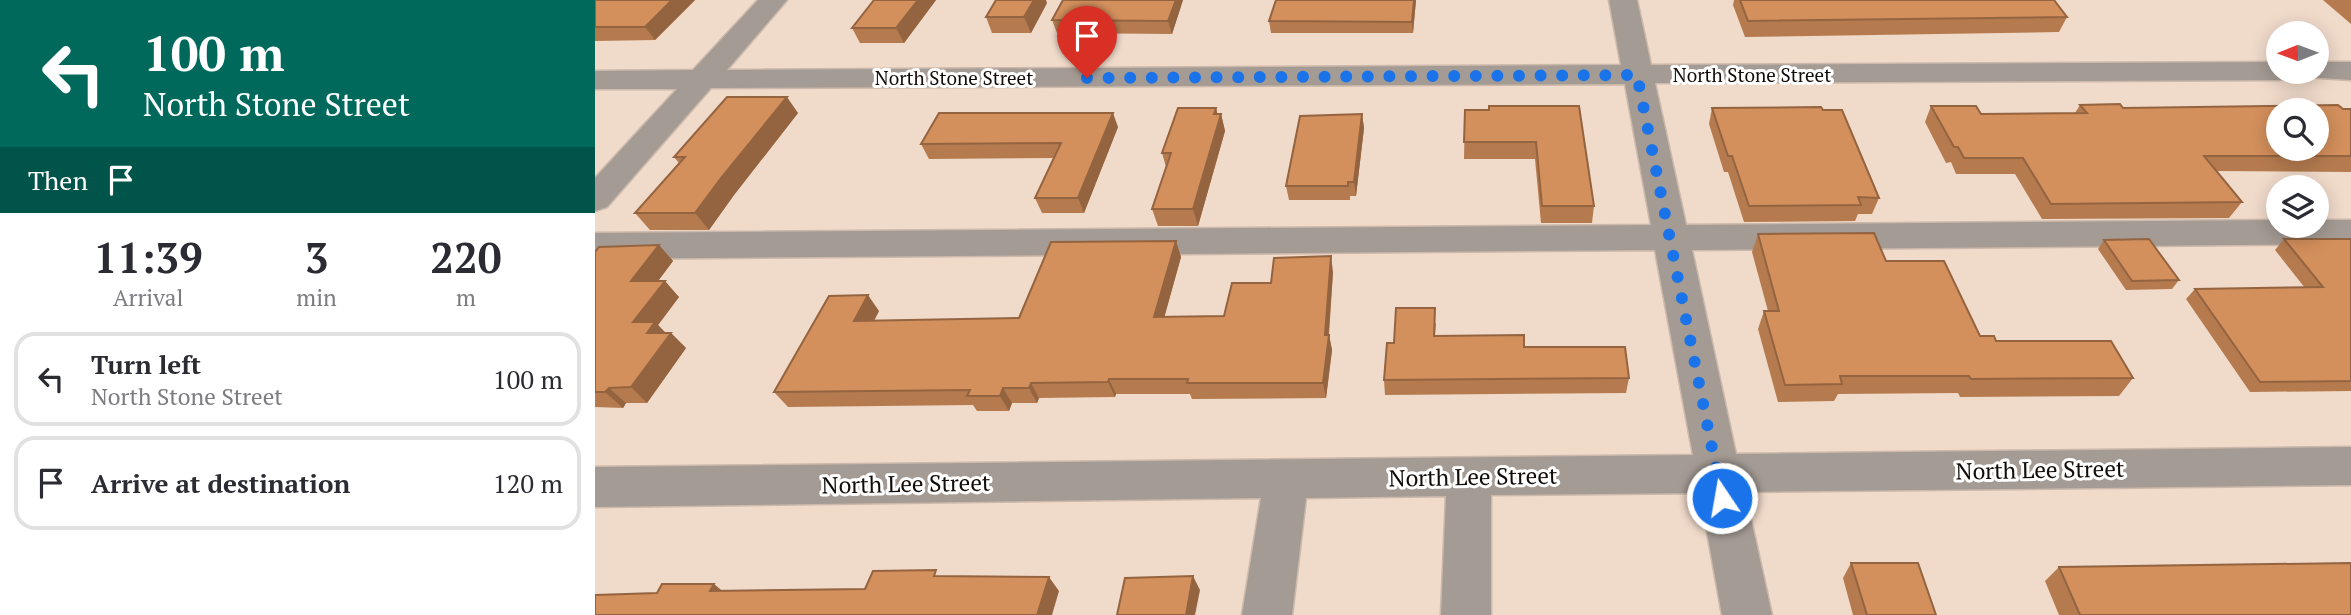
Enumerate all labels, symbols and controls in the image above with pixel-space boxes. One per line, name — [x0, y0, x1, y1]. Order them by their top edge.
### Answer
pin — [1057, 6, 1117, 78]
icon: arrive — [1068, 17, 1106, 55]
text: 100 m — [143, 20, 285, 85]
north arrow — [2266, 21, 2329, 84]
map controls — [2266, 21, 2329, 238]
icon: left — [28, 28, 119, 119]
street label: North Stone Street — [1673, 62, 1831, 87]
street label: North Stone Street — [875, 65, 1033, 90]
text: North Stone Street — [143, 83, 410, 125]
button: search — [2266, 98, 2329, 161]
icon: arrive — [102, 161, 140, 199]
text: Then — [28, 163, 88, 197]
button: layers — [2266, 175, 2329, 238]
text: 11:39 — [94, 229, 203, 285]
text: 3 — [305, 229, 328, 285]
text: 220 — [430, 229, 501, 285]
text: Arrival — [113, 282, 183, 313]
text: min — [296, 282, 337, 313]
text: m — [456, 282, 476, 313]
text: Turn left — [91, 347, 201, 381]
icon: left — [32, 360, 70, 398]
text: 100 m — [493, 362, 563, 396]
text: North Stone Street — [91, 381, 283, 412]
street label: North Lee Street — [1955, 453, 2125, 486]
street label: North Lee Street — [1388, 460, 1558, 493]
position arrow — [1685, 461, 1759, 535]
icon: arrive — [32, 464, 70, 502]
text: Arrive at destination — [91, 466, 350, 500]
text: 120 m — [493, 466, 563, 500]
street label: North Lee Street — [821, 467, 991, 500]

